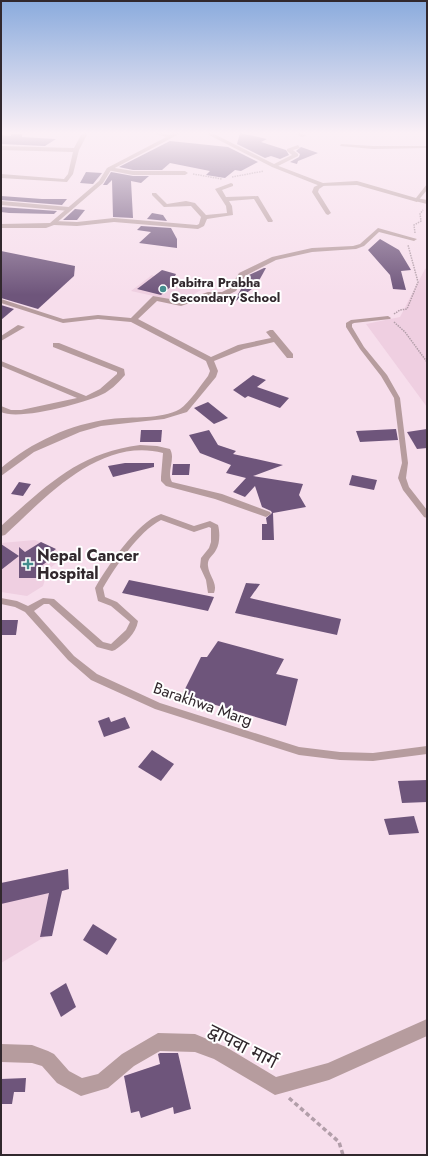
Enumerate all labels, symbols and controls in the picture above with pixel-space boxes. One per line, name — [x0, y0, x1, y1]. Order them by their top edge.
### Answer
place label: Pabitra Prabha Secondary School — [171, 273, 280, 307]
marker: Pabitra Prabha Secondary School — [158, 284, 168, 294]
place label: Nepal Cancer Hospital — [37, 544, 140, 585]
marker: Nepal Cancer Hospital — [22, 558, 34, 570]
street label: Barakhwa Marg — [150, 676, 256, 732]
street label: द्वापवा मार्ग — [204, 1017, 283, 1075]

